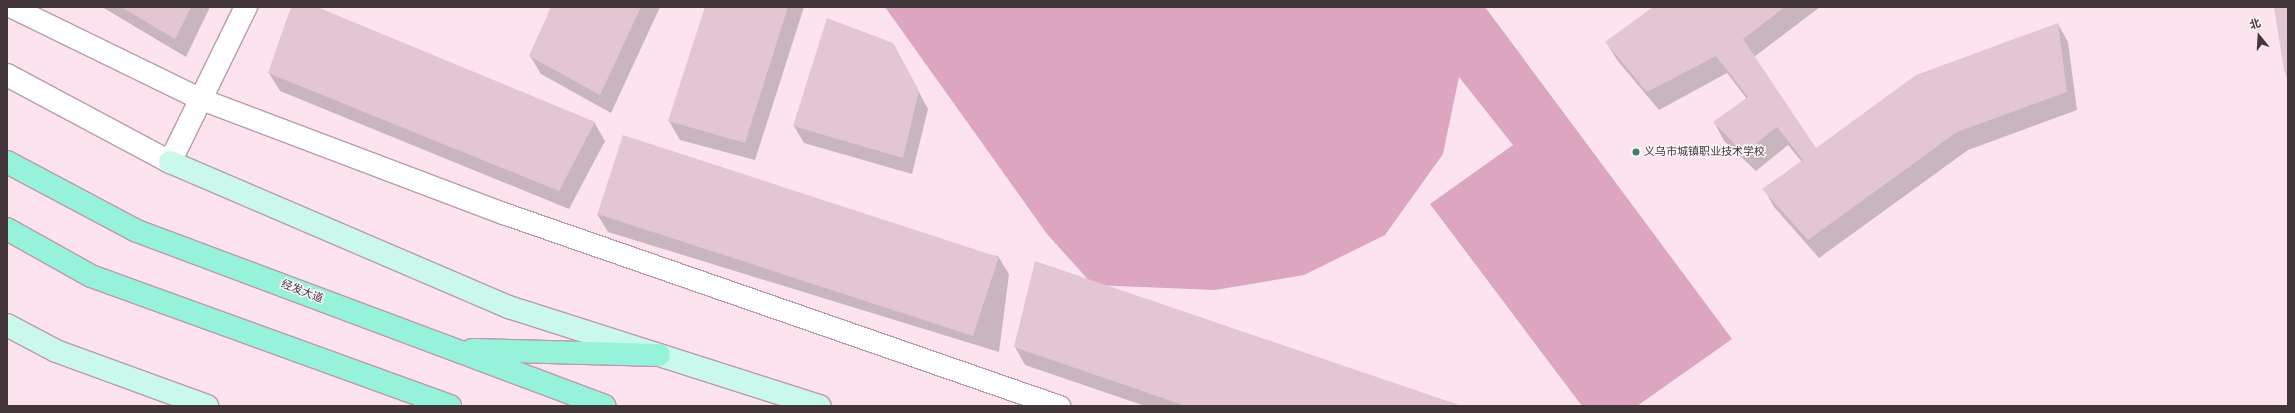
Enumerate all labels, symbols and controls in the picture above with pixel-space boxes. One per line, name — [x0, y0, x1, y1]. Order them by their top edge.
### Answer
north arrow — [2239, 16, 2279, 56]
text: 北 — [2248, 16, 2262, 32]
place label: 义乌市城镇职业技术学校 — [1644, 145, 1765, 159]
marker: 义乌市城镇职业技术学校 — [1631, 147, 1641, 157]
street label: 经发大道 — [279, 278, 325, 306]

